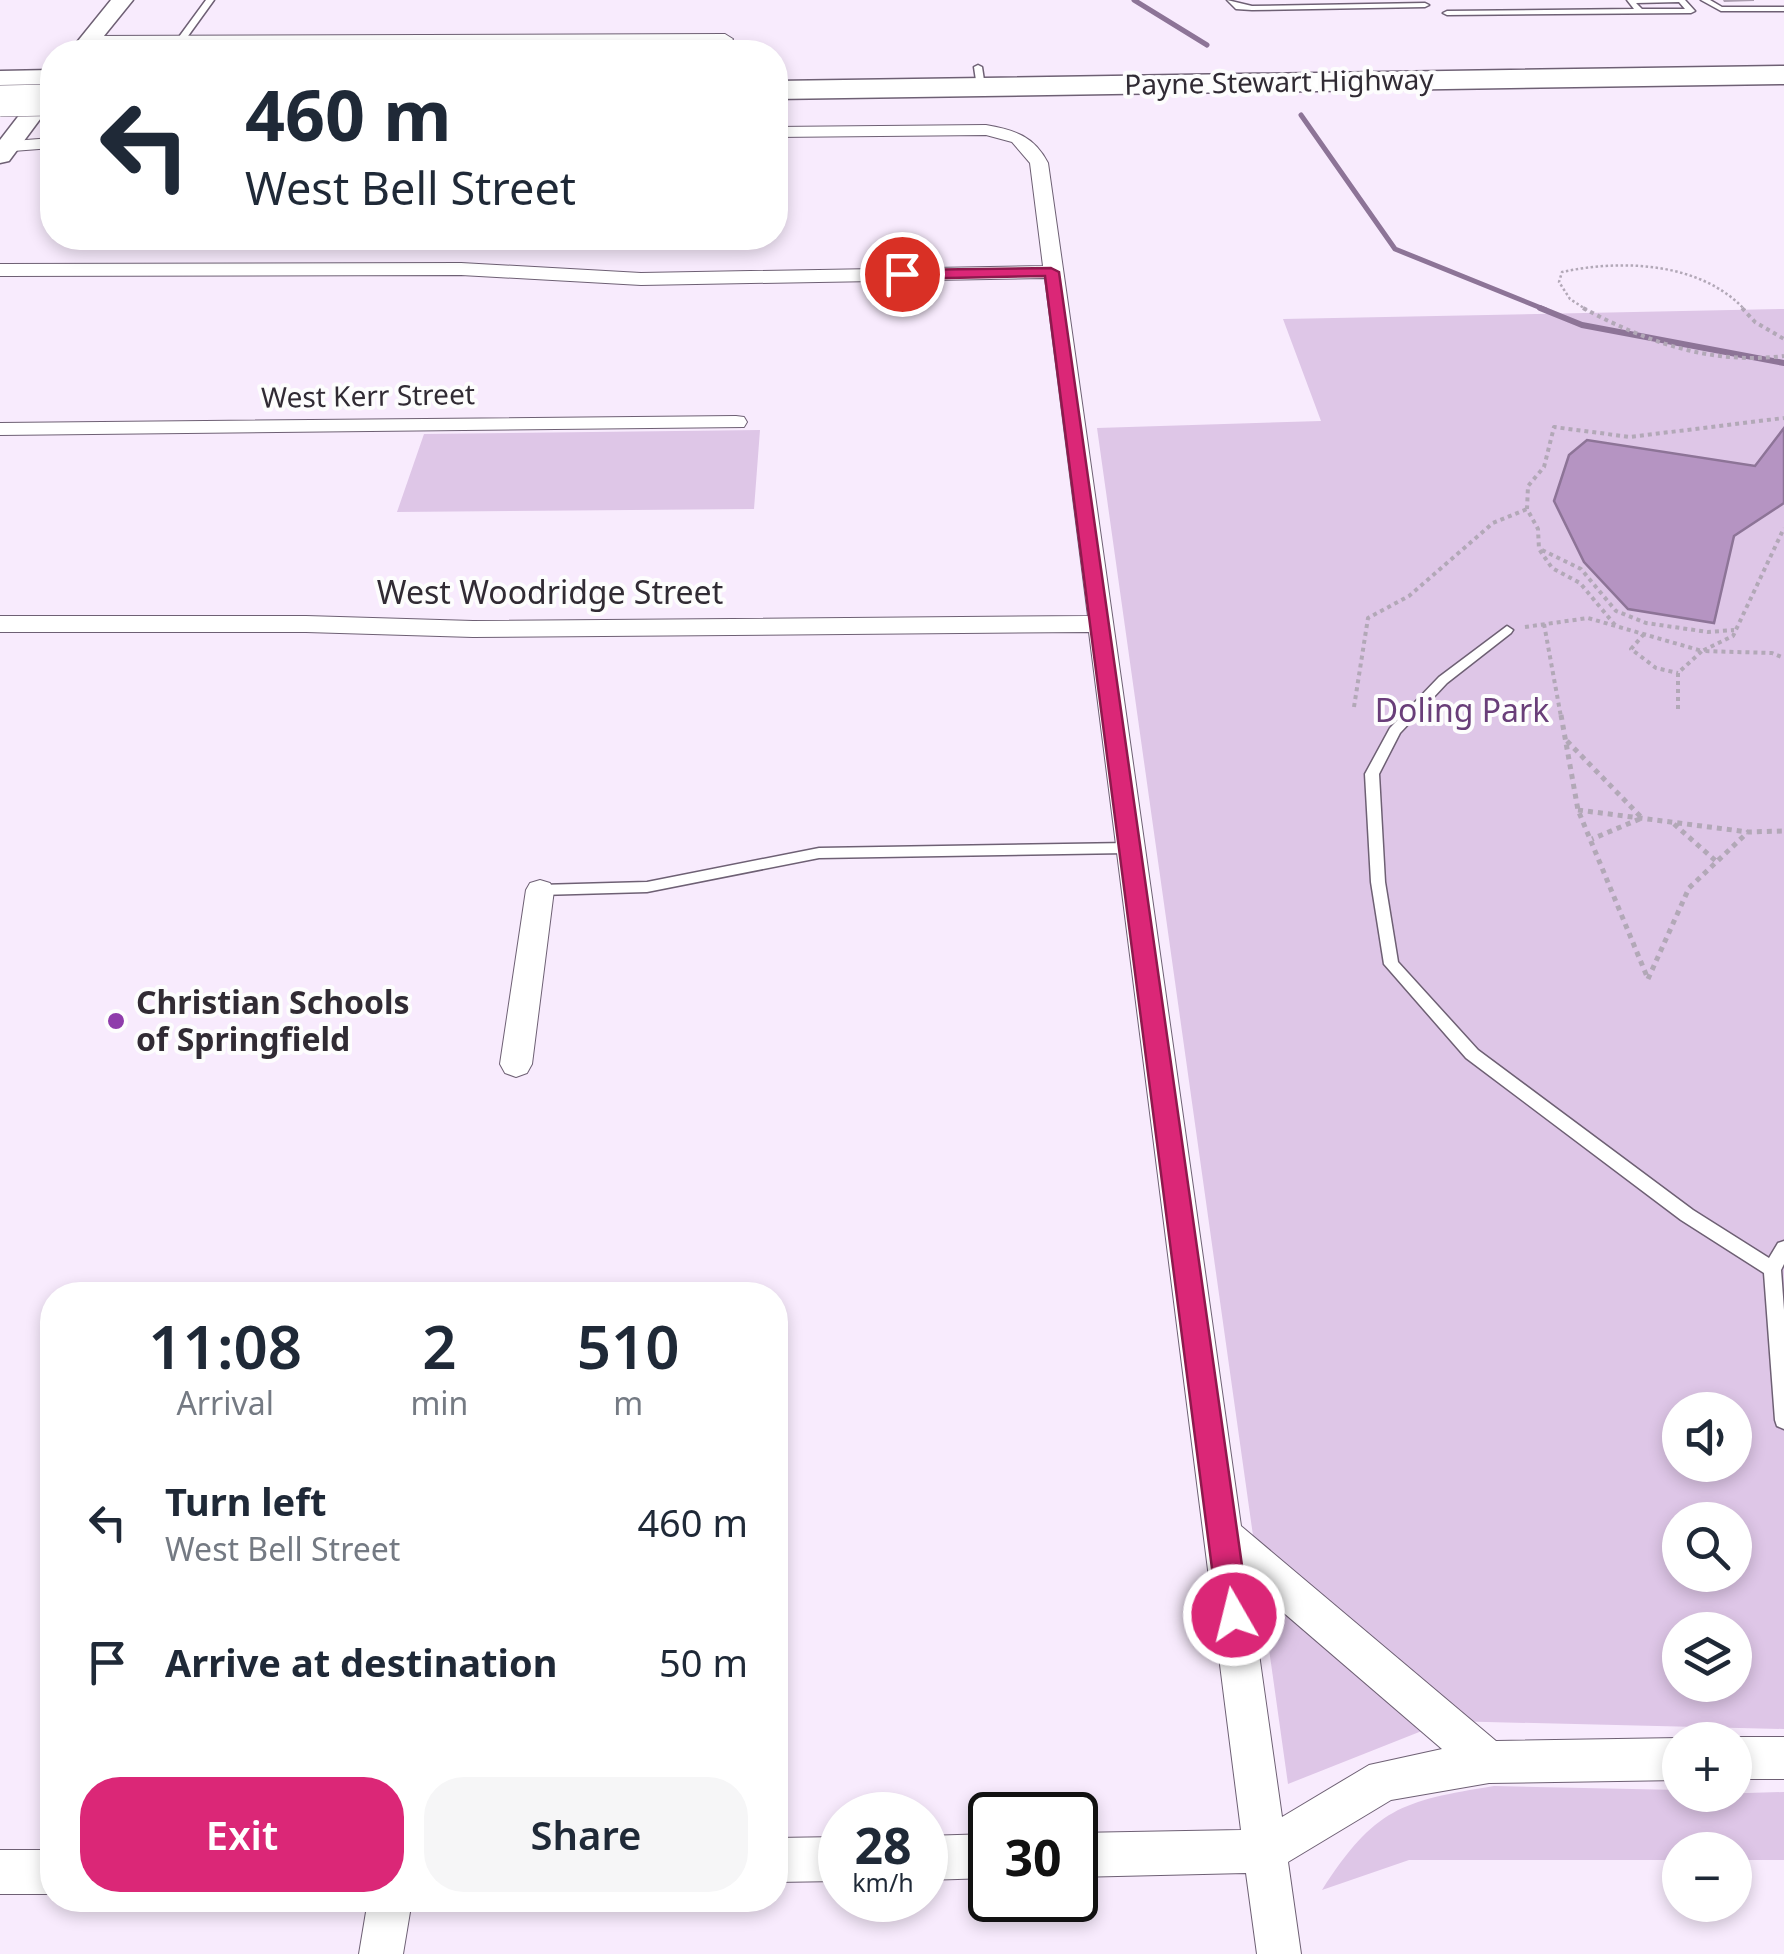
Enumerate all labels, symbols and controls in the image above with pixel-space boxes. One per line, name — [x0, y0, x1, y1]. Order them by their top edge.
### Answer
street label: Payne Stewart Highway — [1124, 59, 1435, 103]
text: 460 m — [245, 66, 452, 162]
icon: left — [80, 80, 210, 210]
text: West Bell Street — [245, 157, 576, 218]
pin — [860, 232, 945, 317]
icon: arrive — [875, 247, 930, 302]
street label: West Kerr Street — [261, 374, 475, 416]
street label: West Woodridge Street — [377, 570, 723, 613]
park label: Doling Park — [1375, 688, 1549, 731]
place label: Christian Schools of Springfield — [136, 980, 410, 1060]
marker: Christian Schools of Springfield — [105, 1010, 127, 1032]
text: 11:08 — [148, 1305, 302, 1387]
text: 2 — [422, 1305, 457, 1387]
text: 510 — [577, 1305, 680, 1387]
text: Arrival — [176, 1381, 274, 1424]
text: min — [410, 1381, 468, 1424]
text: m — [613, 1381, 643, 1424]
map controls — [1662, 1392, 1752, 1922]
button: sound — [1662, 1392, 1752, 1482]
text: Turn left — [165, 1475, 327, 1527]
icon: left — [80, 1495, 135, 1550]
text: 460 m — [637, 1496, 748, 1548]
button: search — [1662, 1502, 1752, 1592]
text: West Bell Street — [165, 1527, 400, 1570]
position arrow — [1182, 1563, 1286, 1667]
button: layers — [1662, 1612, 1752, 1702]
icon: arrive — [80, 1635, 135, 1690]
text: Arrive at destination — [165, 1636, 557, 1688]
text: 50 m — [659, 1636, 748, 1688]
button: + — [1662, 1722, 1752, 1812]
button: Exit — [80, 1777, 404, 1892]
button: Share — [424, 1777, 748, 1892]
speed limit sign: 30 — [968, 1792, 1098, 1922]
text: 28 — [854, 1811, 912, 1879]
button: − — [1662, 1832, 1752, 1922]
text: km/h — [852, 1865, 914, 1899]

